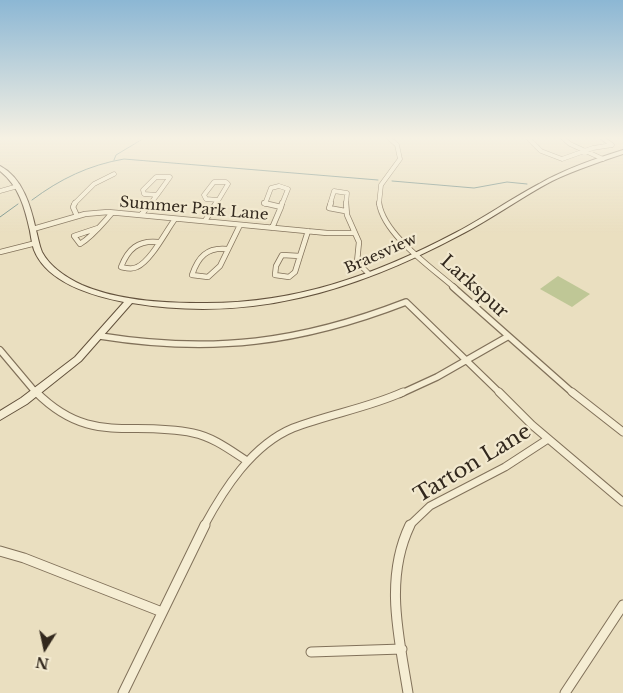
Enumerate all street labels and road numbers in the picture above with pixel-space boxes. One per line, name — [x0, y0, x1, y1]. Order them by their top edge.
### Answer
street label: Summer Park Lane — [119, 194, 269, 224]
street label: Braesview — [342, 230, 420, 278]
street label: Larkspur — [436, 251, 512, 323]
street label: Tarton Lane — [410, 419, 536, 509]

